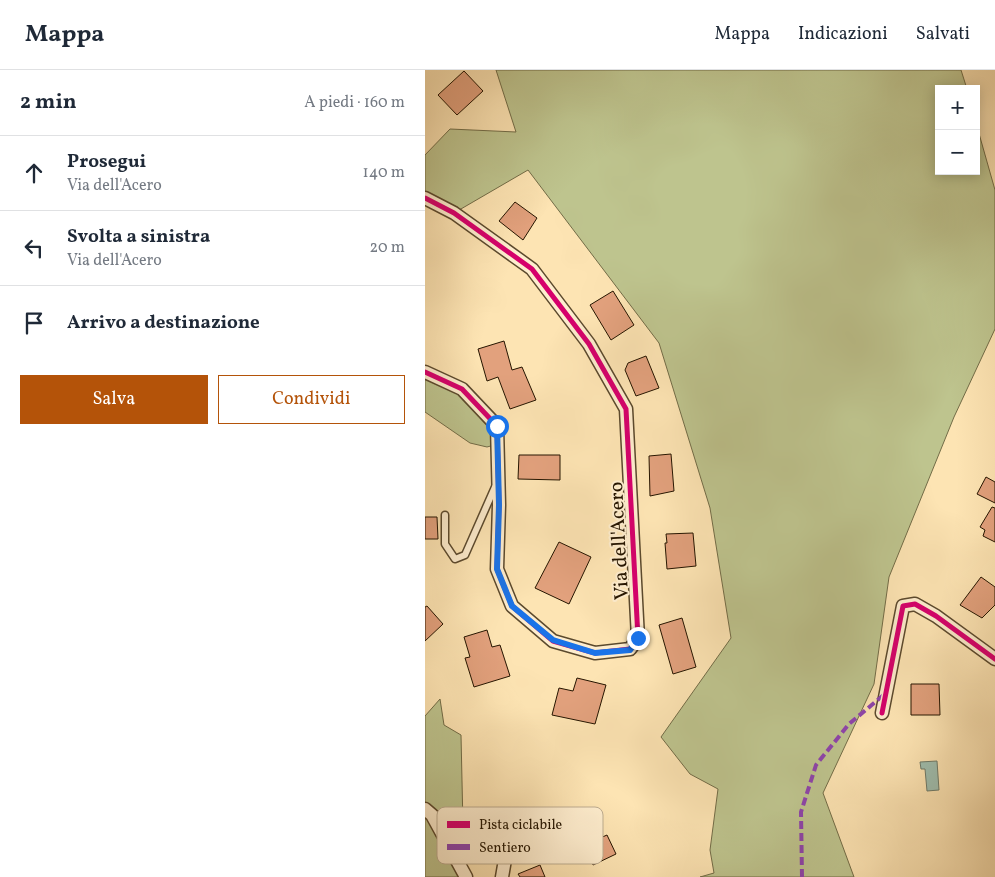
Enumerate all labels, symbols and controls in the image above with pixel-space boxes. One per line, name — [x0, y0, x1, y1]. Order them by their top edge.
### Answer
text: Mappa — [25, 18, 104, 52]
text: Mappa — [715, 22, 770, 47]
text: Indicazioni — [798, 22, 888, 47]
text: Salvati — [916, 22, 970, 47]
map controls — [935, 85, 980, 175]
button: + — [935, 85, 980, 130]
text: 2 min — [20, 88, 77, 117]
text: A piedi · 160 m — [304, 92, 405, 114]
button: − — [935, 130, 980, 175]
text: Prosegui — [67, 149, 146, 175]
icon: ahead — [20, 159, 48, 187]
text: 140 m — [363, 162, 405, 184]
text: Via dell'Acero — [67, 175, 162, 197]
text: Svolta a sinistra — [67, 224, 210, 250]
icon: left — [20, 234, 48, 262]
text: 20 m — [370, 237, 405, 259]
text: Via dell'Acero — [67, 250, 162, 272]
icon: arrive — [20, 309, 48, 337]
text: Arrivo a destinazione — [67, 310, 260, 336]
button: Salva — [20, 375, 208, 424]
button: Condividi — [218, 375, 405, 424]
route start — [486, 415, 509, 438]
street label: Via dell'Acero — [603, 481, 637, 601]
route end — [627, 627, 650, 650]
legend — [437, 807, 603, 864]
text: Pista ciclabile — [479, 816, 563, 835]
text: Sentiero — [479, 839, 531, 858]

